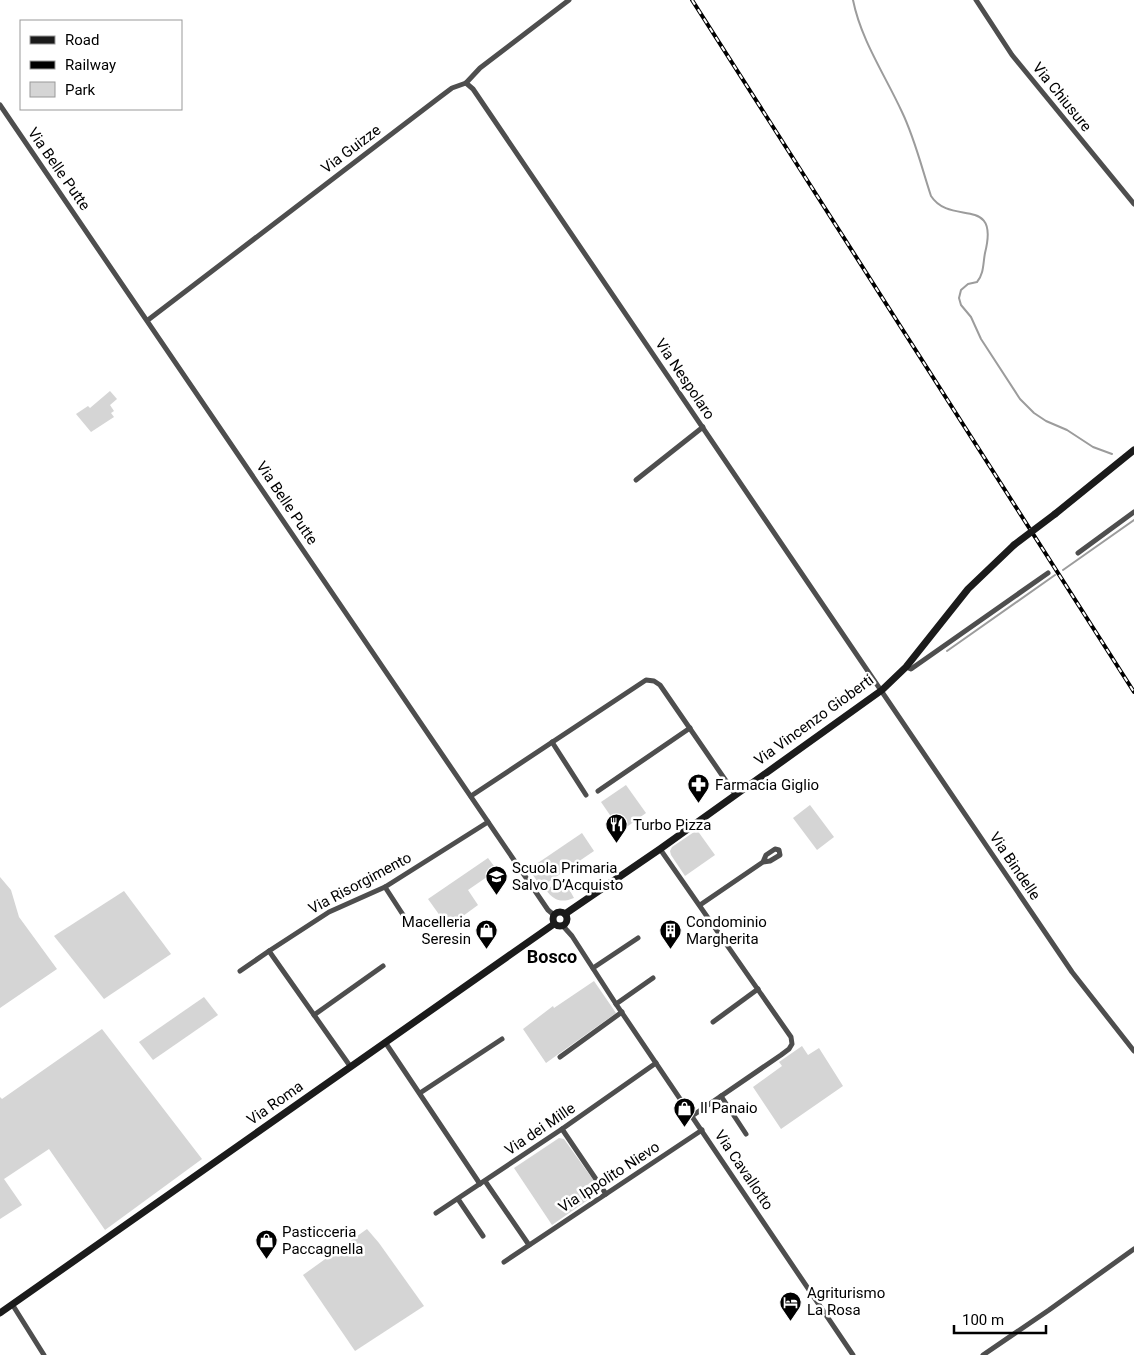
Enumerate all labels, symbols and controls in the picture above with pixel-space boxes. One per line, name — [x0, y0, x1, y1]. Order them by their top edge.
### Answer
legend — [20, 20, 182, 110]
text: Road — [65, 31, 99, 49]
text: Railway — [65, 56, 116, 74]
street label: Via Chiusure — [1029, 59, 1095, 135]
text: Park — [65, 81, 96, 99]
street label: Via Guizze — [318, 121, 384, 177]
street label: Via Belle Putte — [24, 124, 94, 214]
street label: Via Nespolaro — [651, 335, 719, 423]
street label: Via Belle Putte — [252, 458, 322, 548]
street label: Via Vincenzo Gioberti — [751, 671, 877, 769]
pharmacy icon: Farmacia Giglio — [687, 773, 711, 804]
place label: Farmacia Giglio — [715, 776, 819, 794]
restaurant icon: Turbo Pizza — [605, 813, 629, 844]
place label: Turbo Pizza — [633, 816, 711, 834]
street label: Via Bindelle — [986, 829, 1044, 903]
street label: Via Risorgimento — [305, 848, 415, 918]
place label: Scuola Primaria Salvo D’Acquisto — [512, 859, 623, 894]
school or university icon: Scuola Primaria Salvo D’Acquisto — [484, 865, 508, 896]
place label: Macelleria Seresin — [402, 913, 471, 948]
place label: Condominio Margherita — [686, 913, 767, 948]
shop icon: Macelleria Seresin — [475, 919, 499, 950]
building icon: Condominio Margherita — [658, 919, 682, 950]
district label: Bosco — [527, 946, 577, 967]
street label: Via Roma — [244, 1077, 306, 1129]
shop icon: Il Panaio — [672, 1096, 696, 1127]
street label: Via dei Mille — [501, 1099, 579, 1159]
place label: Il Panaio — [700, 1099, 758, 1117]
street label: Via Cavallotto — [711, 1127, 777, 1213]
street label: Via Ippolito Nievo — [555, 1138, 663, 1216]
place label: Pasticceria Paccagnella — [282, 1223, 364, 1258]
shop icon: Pasticceria Paccagnella — [254, 1229, 278, 1260]
place label: Agriturismo La Rosa — [807, 1284, 885, 1319]
hotel icon: Agriturismo La Rosa — [779, 1290, 803, 1321]
scale bar — [954, 1302, 1046, 1334]
text: 100 m — [962, 1311, 1004, 1329]

